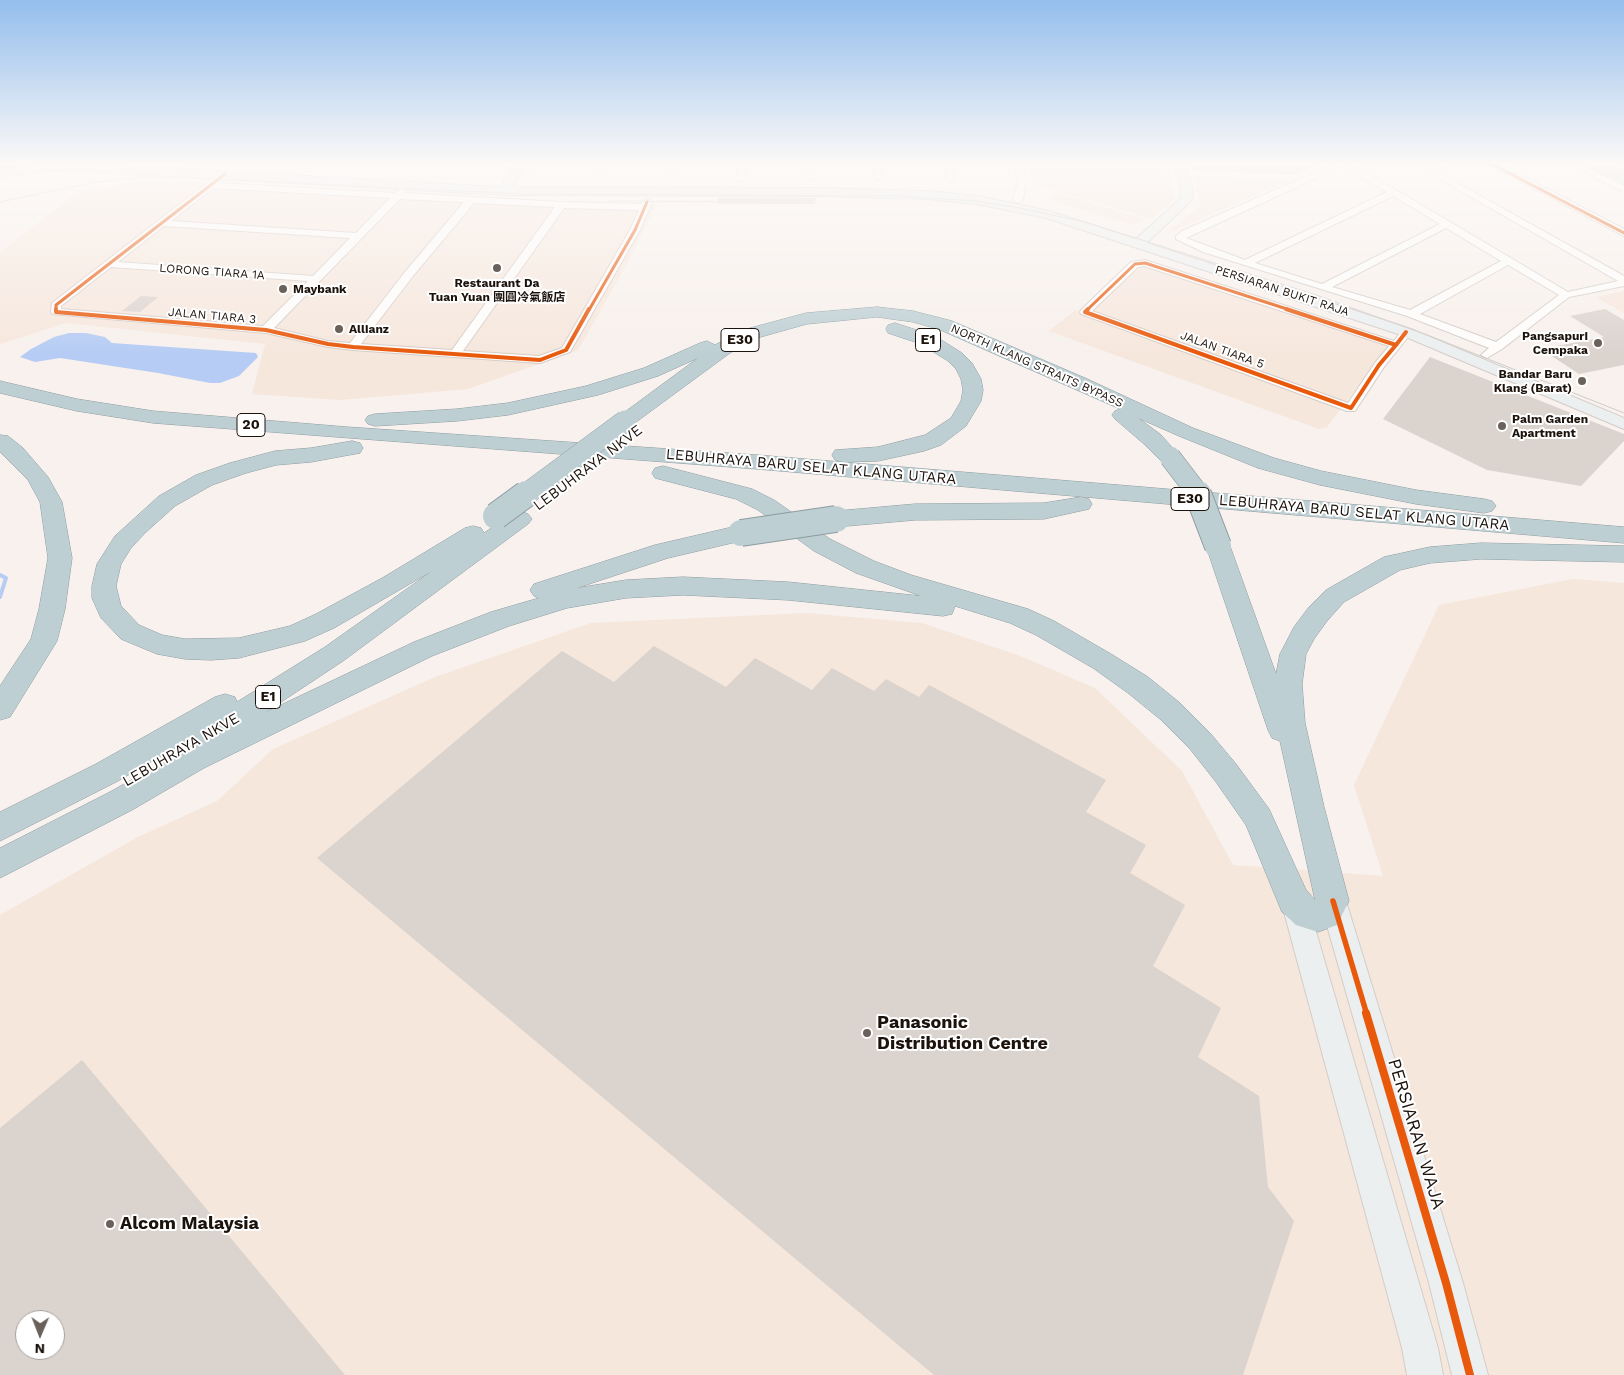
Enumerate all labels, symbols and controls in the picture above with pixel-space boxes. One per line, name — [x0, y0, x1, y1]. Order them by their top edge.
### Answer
street label: LORONG TIARA 1A — [159, 261, 265, 283]
marker: Restaurant Da Tuan Yuan 團圓冷氣飯店 — [491, 262, 503, 274]
street label: PERSIARAN BUKIT RAJA — [1213, 262, 1351, 320]
place label: Restaurant Da Tuan Yuan 團圓冷氣飯店 — [429, 276, 565, 304]
place label: Maybank — [293, 282, 347, 296]
marker: Maybank — [277, 283, 289, 295]
street label: JALAN TIARA 3 — [167, 305, 257, 327]
street label: NORTH KLANG STRAITS BYPASS — [949, 321, 1125, 411]
place label: Allianz — [349, 322, 389, 336]
marker: Allianz — [333, 323, 345, 335]
road number: E30 — [721, 328, 759, 352]
road number: E1 — [916, 328, 940, 352]
street label: JALAN TIARA 5 — [1178, 328, 1266, 372]
place label: Pangsapuri Cempaka — [1522, 329, 1588, 357]
marker: Pangsapuri Cempaka — [1592, 337, 1604, 349]
place label: Bandar Baru Klang (Barat) — [1494, 367, 1572, 395]
marker: Bandar Baru Klang (Barat) — [1576, 375, 1588, 387]
place label: Palm Garden Apartment — [1512, 412, 1588, 440]
road number: 20 — [237, 414, 265, 436]
marker: Palm Garden Apartment — [1496, 420, 1508, 432]
street label: LEBUHRAYA NKVE — [530, 421, 646, 515]
street label: LEBUHRAYA BARU SELAT KLANG UTARA — [665, 445, 957, 489]
road number: E30 — [1171, 488, 1209, 510]
street label: LEBUHRAYA BARU SELAT KLANG UTARA — [1218, 491, 1510, 535]
road number: E1 — [256, 686, 280, 709]
street label: LEBUHRAYA NKVE — [120, 709, 242, 791]
place label: Panasonic Distribution Centre — [877, 1012, 1048, 1054]
marker: Panasonic Distribution Centre — [861, 1027, 873, 1039]
street label: PERSIARAN WAJA — [1383, 1056, 1449, 1212]
place label: Alcom Malaysia — [120, 1213, 259, 1235]
marker: Alcom Malaysia — [104, 1218, 116, 1230]
north arrow — [15, 1310, 65, 1360]
text: N — [34, 1341, 45, 1357]

